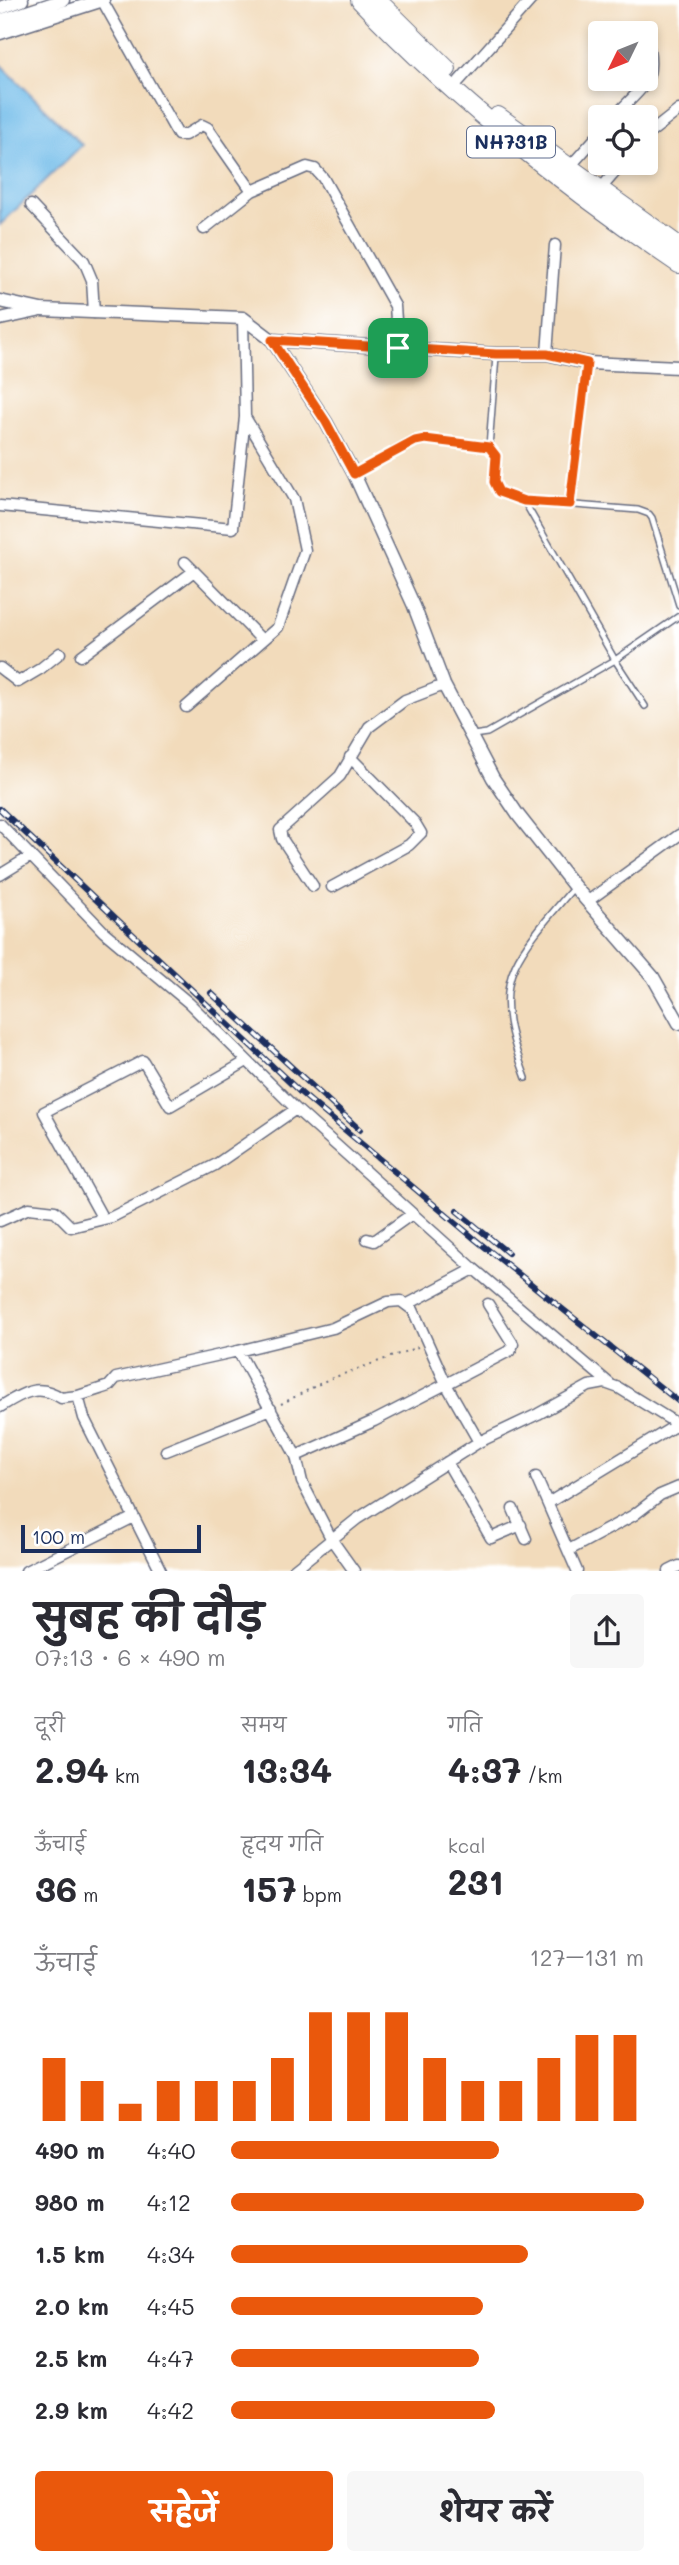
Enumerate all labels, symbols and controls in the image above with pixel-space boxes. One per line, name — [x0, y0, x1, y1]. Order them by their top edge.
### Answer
north arrow — [588, 21, 658, 91]
map controls — [588, 21, 658, 175]
button: locate — [588, 105, 658, 175]
road number: NH731B — [467, 126, 555, 158]
pin — [368, 318, 428, 378]
icon: arrive — [379, 329, 417, 367]
scale bar — [21, 1522, 201, 1554]
text: 100 m — [32, 1524, 85, 1549]
text: सुबह की दौड़ — [35, 1591, 264, 1641]
button: share — [570, 1594, 644, 1668]
text: 07:13 · 6 × 490 m — [35, 1642, 226, 1672]
text: दूरी — [35, 1712, 65, 1737]
text: समय — [241, 1712, 287, 1737]
text: गति — [448, 1712, 482, 1737]
text: 2.94 — [35, 1746, 109, 1792]
text: 13:34 — [241, 1746, 332, 1792]
text: 4:37 — [448, 1746, 521, 1792]
text: km — [109, 1763, 140, 1788]
text: /km — [521, 1763, 563, 1788]
text: ऊँचाई — [35, 1831, 86, 1856]
text: हृदय गति — [241, 1831, 323, 1856]
text: kcal — [448, 1833, 486, 1858]
text: 231 — [448, 1858, 504, 1904]
text: 36 — [35, 1865, 77, 1911]
text: 157 — [241, 1865, 297, 1911]
text: m — [77, 1882, 98, 1907]
text: bpm — [297, 1882, 342, 1907]
text: 127–131 m — [530, 1942, 644, 1972]
text: ऊँचाई — [35, 1947, 97, 1977]
text: 490 m — [35, 2135, 105, 2165]
text: 4:40 — [147, 2135, 195, 2165]
text: 980 m — [35, 2187, 104, 2217]
text: 4:12 — [147, 2187, 191, 2217]
text: 1.5 km — [35, 2239, 105, 2269]
text: 4:34 — [147, 2239, 195, 2269]
text: 2.0 km — [35, 2291, 109, 2321]
text: 4:45 — [147, 2291, 195, 2321]
text: 2.5 km — [35, 2343, 107, 2373]
text: 4:47 — [147, 2343, 194, 2373]
text: 2.9 km — [35, 2395, 108, 2425]
text: 4:42 — [147, 2395, 194, 2425]
button: सहेजें — [35, 2471, 333, 2551]
button: शेयर करें — [347, 2471, 644, 2551]

